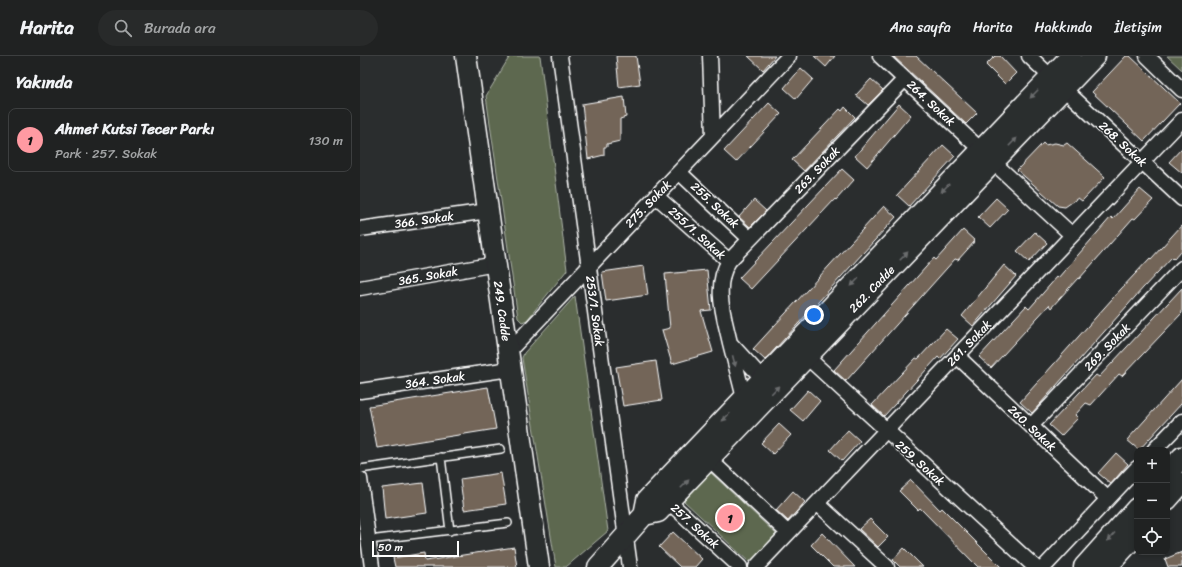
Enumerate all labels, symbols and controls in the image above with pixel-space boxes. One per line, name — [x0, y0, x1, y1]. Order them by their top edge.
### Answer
search box — [98, 10, 378, 46]
text: Harita — [20, 11, 74, 44]
text: Burada ara — [144, 15, 216, 41]
text: Ana sayfa — [890, 15, 951, 40]
text: Harita — [973, 15, 1013, 40]
text: Hakkında — [1035, 15, 1092, 40]
text: İletişim — [1114, 15, 1162, 40]
icon: search — [112, 17, 134, 39]
text: Yakında — [16, 67, 72, 97]
street label: 264. Sokak — [901, 74, 961, 132]
one-way arrow — [1030, 89, 1039, 99]
street label: 268. Sokak — [1094, 115, 1153, 173]
text: Ahmet Kutsi Tecer Parkı — [55, 116, 214, 142]
text: 1 — [27, 129, 33, 152]
text: 130 m — [309, 129, 343, 152]
one-way arrow — [1008, 137, 1018, 147]
street label: 263. Sokak — [788, 141, 846, 199]
text: Park · 257. Sokak — [55, 142, 157, 165]
street label: 275. Sokak — [619, 174, 677, 233]
street label: 255. Sokak — [685, 176, 745, 234]
one-way arrow — [940, 183, 949, 193]
street label: 255/1. Sokak — [663, 201, 732, 266]
street label: 366. Sokak — [393, 205, 456, 235]
one-way arrow — [899, 251, 908, 261]
street label: 365. Sokak — [397, 260, 460, 292]
street label: 262. Cadde — [843, 260, 901, 318]
street label: 253/1. Sokak — [579, 274, 611, 348]
one-way arrow — [850, 277, 860, 287]
street label: 249. Cadde — [487, 279, 517, 343]
your location — [804, 305, 824, 325]
street label: 261. Sokak — [941, 314, 998, 372]
street label: 269. Sokak — [1078, 317, 1136, 376]
one-way arrow — [732, 355, 738, 367]
street label: 364. Sokak — [404, 365, 467, 395]
one-way arrow — [770, 385, 780, 395]
street label: 260. Sokak — [1002, 399, 1062, 457]
one-way arrow — [721, 412, 731, 422]
street label: 259. Sokak — [890, 434, 950, 492]
map controls — [1134, 447, 1170, 555]
button: + — [1134, 447, 1170, 483]
one-way arrow — [680, 479, 690, 489]
button: − — [1134, 483, 1170, 519]
street label: 257. Sokak — [665, 498, 725, 555]
pin: 1 — [717, 503, 743, 533]
button: locate — [1134, 519, 1170, 555]
one-way arrow — [1107, 532, 1116, 541]
text: 50 m — [378, 538, 403, 557]
scale bar — [372, 539, 459, 558]

